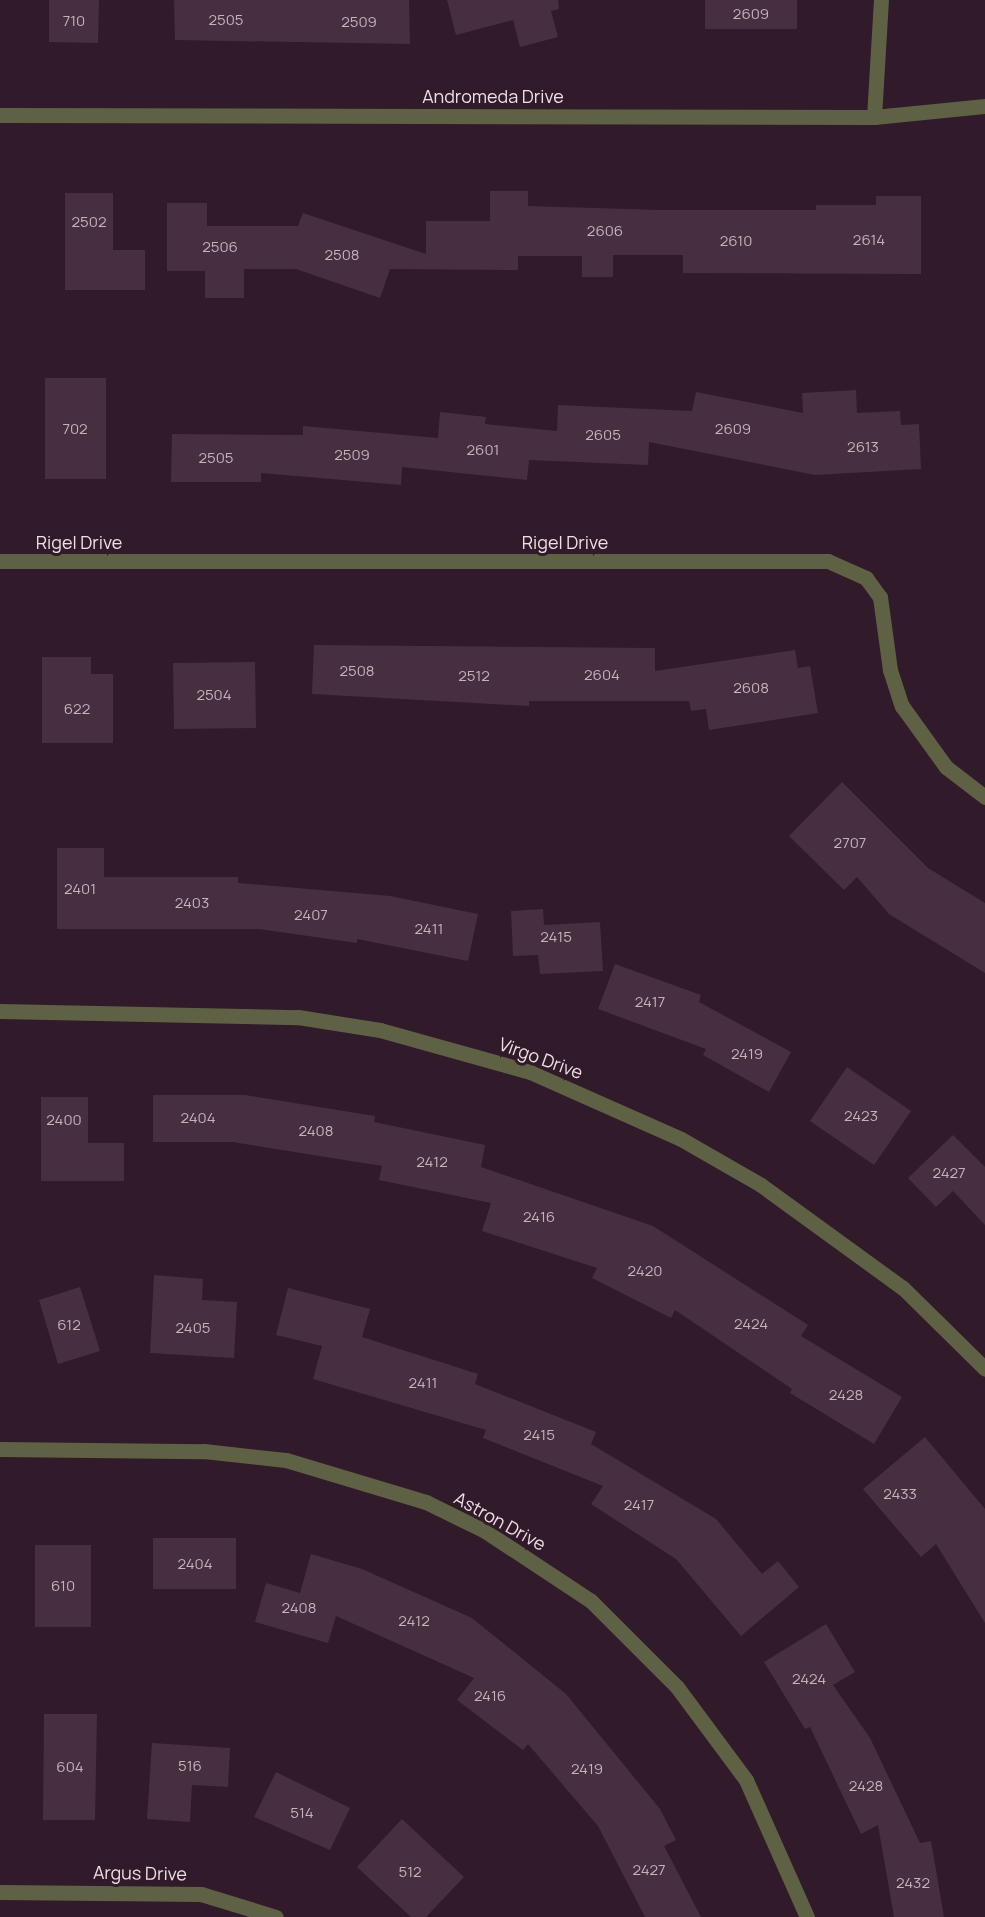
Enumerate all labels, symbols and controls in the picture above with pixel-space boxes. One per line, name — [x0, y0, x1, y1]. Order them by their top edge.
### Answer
house number: 2609 — [733, 5, 769, 23]
house number: 2505 — [208, 11, 244, 29]
house number: 710 — [63, 12, 85, 30]
house number: 2509 — [341, 13, 377, 31]
street label: Andromeda Drive — [422, 85, 564, 107]
house number: 2502 — [72, 213, 106, 231]
house number: 2606 — [587, 222, 623, 240]
house number: 2614 — [853, 231, 885, 249]
house number: 2610 — [720, 232, 752, 250]
house number: 2506 — [202, 238, 238, 256]
house number: 2508 — [324, 246, 360, 264]
house number: 702 — [62, 420, 88, 438]
house number: 2609 — [715, 420, 751, 438]
house number: 2605 — [585, 426, 621, 444]
house number: 2613 — [847, 438, 879, 456]
house number: 2601 — [467, 441, 499, 459]
house number: 2509 — [334, 446, 370, 464]
house number: 2505 — [198, 449, 234, 467]
street label: Rigel Drive — [36, 531, 122, 553]
street label: Rigel Drive — [522, 531, 608, 553]
house number: 2508 — [339, 662, 375, 680]
house number: 2604 — [584, 666, 620, 684]
house number: 2512 — [458, 667, 490, 685]
house number: 2608 — [733, 679, 769, 697]
house number: 2504 — [196, 686, 232, 704]
house number: 622 — [64, 700, 90, 718]
house number: 2707 — [834, 834, 866, 852]
house number: 2401 — [64, 880, 96, 898]
house number: 2403 — [175, 894, 209, 912]
house number: 2407 — [294, 906, 328, 924]
house number: 2411 — [415, 920, 443, 938]
house number: 2415 — [540, 928, 572, 946]
house number: 2417 — [635, 993, 665, 1011]
street label: Virgo Drive — [496, 1033, 586, 1083]
house number: 2419 — [731, 1045, 763, 1063]
house number: 2423 — [844, 1107, 878, 1125]
house number: 2404 — [180, 1109, 216, 1127]
house number: 2400 — [46, 1111, 82, 1129]
house number: 2408 — [299, 1122, 333, 1140]
house number: 2412 — [416, 1153, 448, 1171]
house number: 2427 — [932, 1164, 966, 1182]
house number: 2416 — [523, 1208, 555, 1226]
house number: 2420 — [628, 1262, 662, 1280]
house number: 2424 — [734, 1315, 768, 1333]
house number: 612 — [57, 1316, 81, 1334]
house number: 2405 — [176, 1319, 210, 1337]
house number: 2411 — [409, 1374, 437, 1392]
house number: 2428 — [829, 1386, 863, 1404]
house number: 2415 — [523, 1426, 555, 1444]
house number: 2433 — [883, 1485, 917, 1503]
street label: Astron Drive — [450, 1487, 550, 1555]
house number: 2417 — [624, 1496, 654, 1514]
house number: 2404 — [177, 1555, 213, 1573]
house number: 610 — [51, 1577, 75, 1595]
house number: 2408 — [282, 1599, 316, 1617]
house number: 2412 — [398, 1612, 430, 1630]
house number: 2424 — [792, 1670, 826, 1688]
house number: 2416 — [474, 1687, 506, 1705]
house number: 516 — [178, 1757, 202, 1775]
house number: 604 — [56, 1758, 84, 1776]
house number: 2419 — [571, 1760, 603, 1778]
house number: 2428 — [849, 1777, 883, 1795]
house number: 514 — [290, 1804, 314, 1822]
street label: Argus Drive — [93, 1861, 187, 1885]
house number: 2427 — [632, 1861, 666, 1879]
house number: 512 — [398, 1863, 422, 1881]
house number: 2432 — [896, 1874, 930, 1892]

